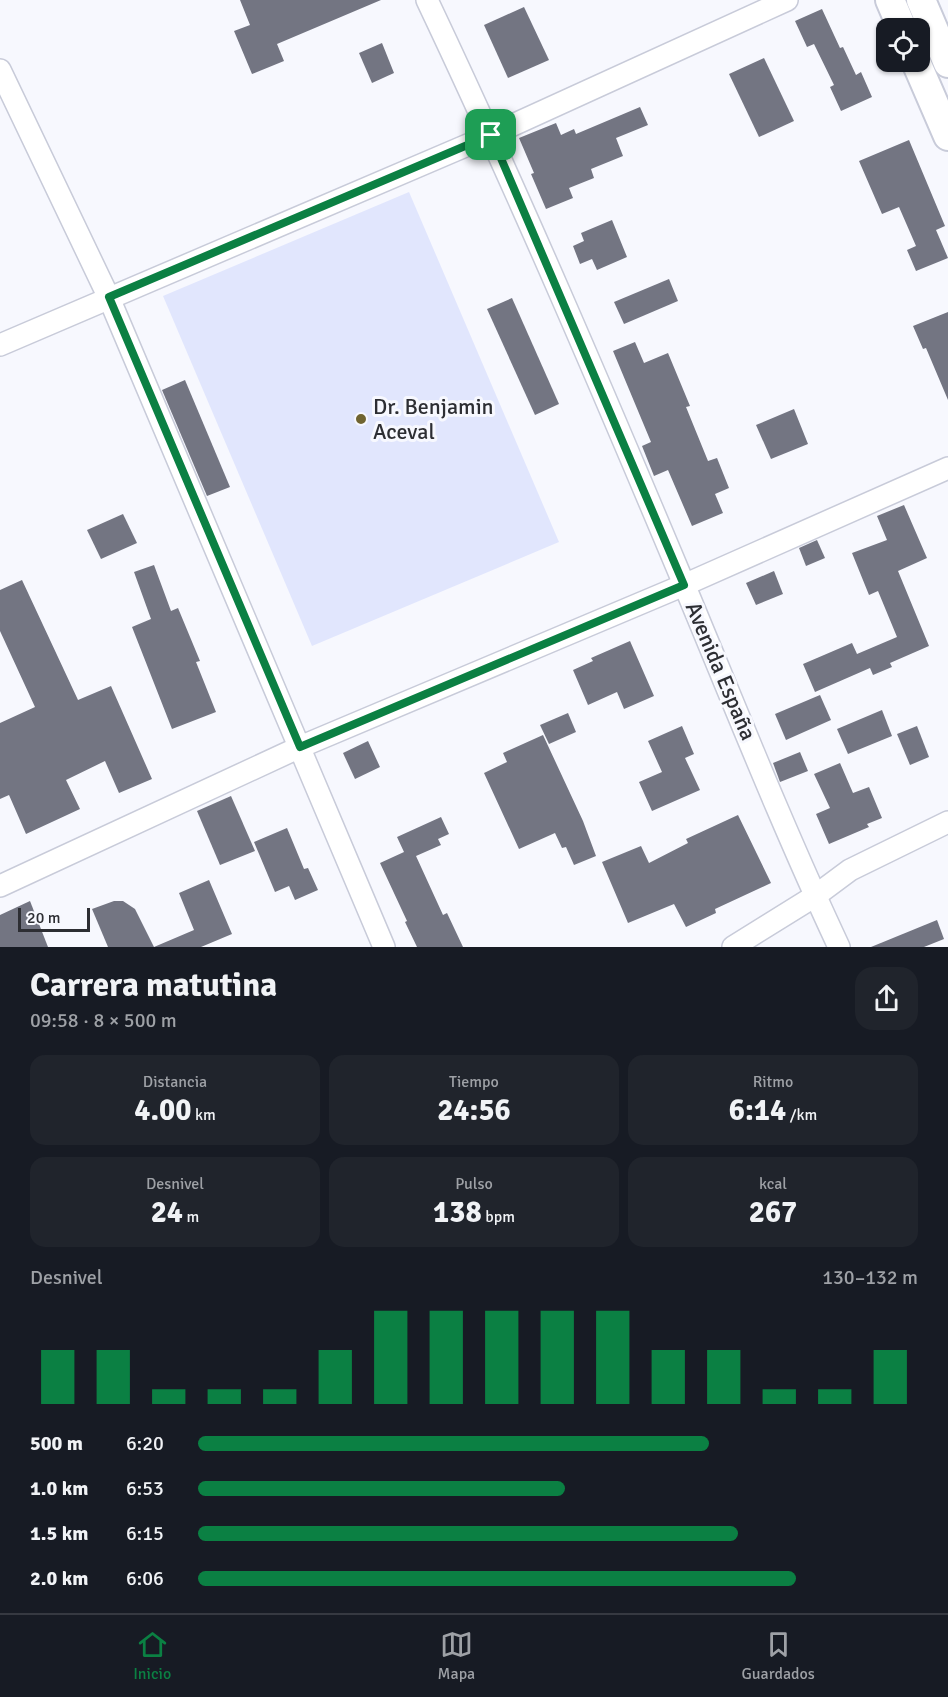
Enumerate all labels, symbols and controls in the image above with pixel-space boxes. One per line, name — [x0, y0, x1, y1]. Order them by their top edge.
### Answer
map controls — [876, 18, 930, 72]
button: locate — [876, 18, 930, 72]
pin — [465, 109, 516, 160]
icon: arrive — [474, 118, 507, 151]
place label: Dr. Benjamin Aceval — [373, 393, 494, 445]
marker: Dr. Benjamin Aceval — [354, 412, 368, 426]
street label: Avenida España — [680, 598, 762, 744]
scale bar — [18, 905, 90, 932]
text: 20 m — [27, 908, 61, 928]
text: Carrera matutina — [30, 965, 277, 1006]
button: share — [855, 967, 918, 1030]
text: 09:58 · 8 × 500 m — [30, 1008, 177, 1033]
text: Distancia — [143, 1072, 207, 1092]
text: Tiempo — [449, 1072, 499, 1092]
text: Ritmo — [753, 1072, 793, 1092]
text: 4.00 — [134, 1092, 191, 1129]
text: 24:56 — [437, 1092, 511, 1129]
text: 6:14 — [729, 1092, 786, 1129]
text: km — [191, 1105, 216, 1125]
text: /km — [786, 1105, 817, 1125]
text: Desnivel — [146, 1174, 204, 1194]
text: Pulso — [455, 1174, 493, 1194]
text: kcal — [759, 1174, 787, 1194]
text: 24 — [151, 1194, 183, 1231]
text: 138 — [433, 1194, 482, 1231]
text: 267 — [749, 1194, 797, 1231]
text: m — [183, 1207, 199, 1227]
text: bpm — [482, 1207, 515, 1227]
text: Desnivel — [30, 1265, 103, 1290]
text: 130–132 m — [822, 1265, 918, 1290]
text: 500 m — [30, 1431, 83, 1456]
text: 6:20 — [126, 1431, 164, 1456]
text: 1.0 km — [30, 1476, 88, 1501]
text: 6:53 — [126, 1476, 164, 1501]
text: 1.5 km — [30, 1521, 88, 1546]
text: 6:15 — [126, 1521, 164, 1546]
text: 2.0 km — [30, 1566, 88, 1591]
text: 6:06 — [126, 1566, 164, 1591]
tab: Inicio — [133, 1628, 171, 1684]
tab: Mapa — [438, 1628, 475, 1684]
tab: Guardados — [742, 1628, 815, 1684]

